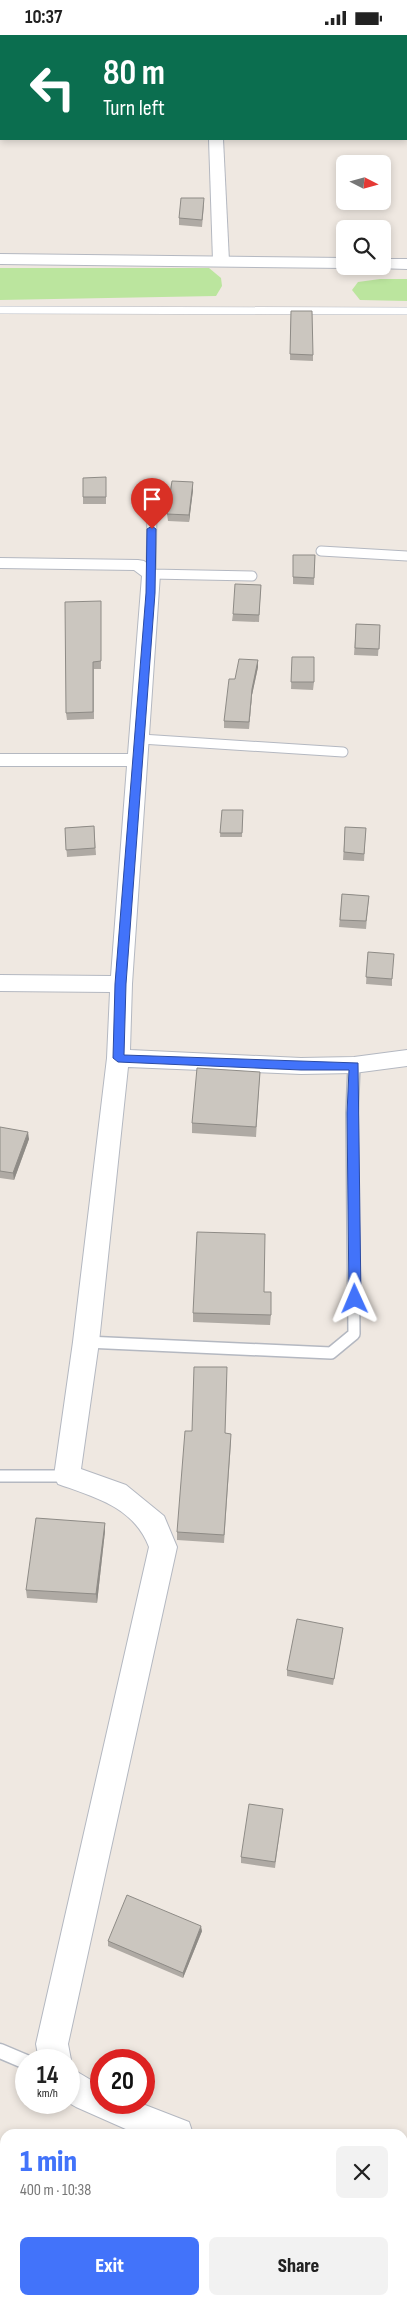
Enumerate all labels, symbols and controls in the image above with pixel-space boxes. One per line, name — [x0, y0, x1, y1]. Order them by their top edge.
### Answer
text: 10:37 — [25, 6, 62, 29]
text: 80 m — [103, 52, 165, 95]
icon: left — [20, 55, 85, 120]
text: Turn left — [103, 95, 165, 122]
north arrow — [336, 155, 391, 210]
map controls — [336, 155, 391, 275]
button: search — [336, 220, 391, 275]
pin — [131, 478, 173, 529]
icon: arrive — [138, 485, 166, 513]
position arrow — [328, 1272, 380, 1324]
speed limit sign: 20 — [90, 2049, 155, 2114]
text: 14 — [37, 2060, 58, 2091]
text: km/h — [37, 2086, 58, 2101]
text: 1 min — [20, 2144, 77, 2180]
button: close — [336, 2146, 388, 2198]
text: 400 m · 10:38 — [20, 2181, 91, 2200]
button: Exit — [20, 2237, 199, 2295]
button: Share — [209, 2237, 388, 2295]

